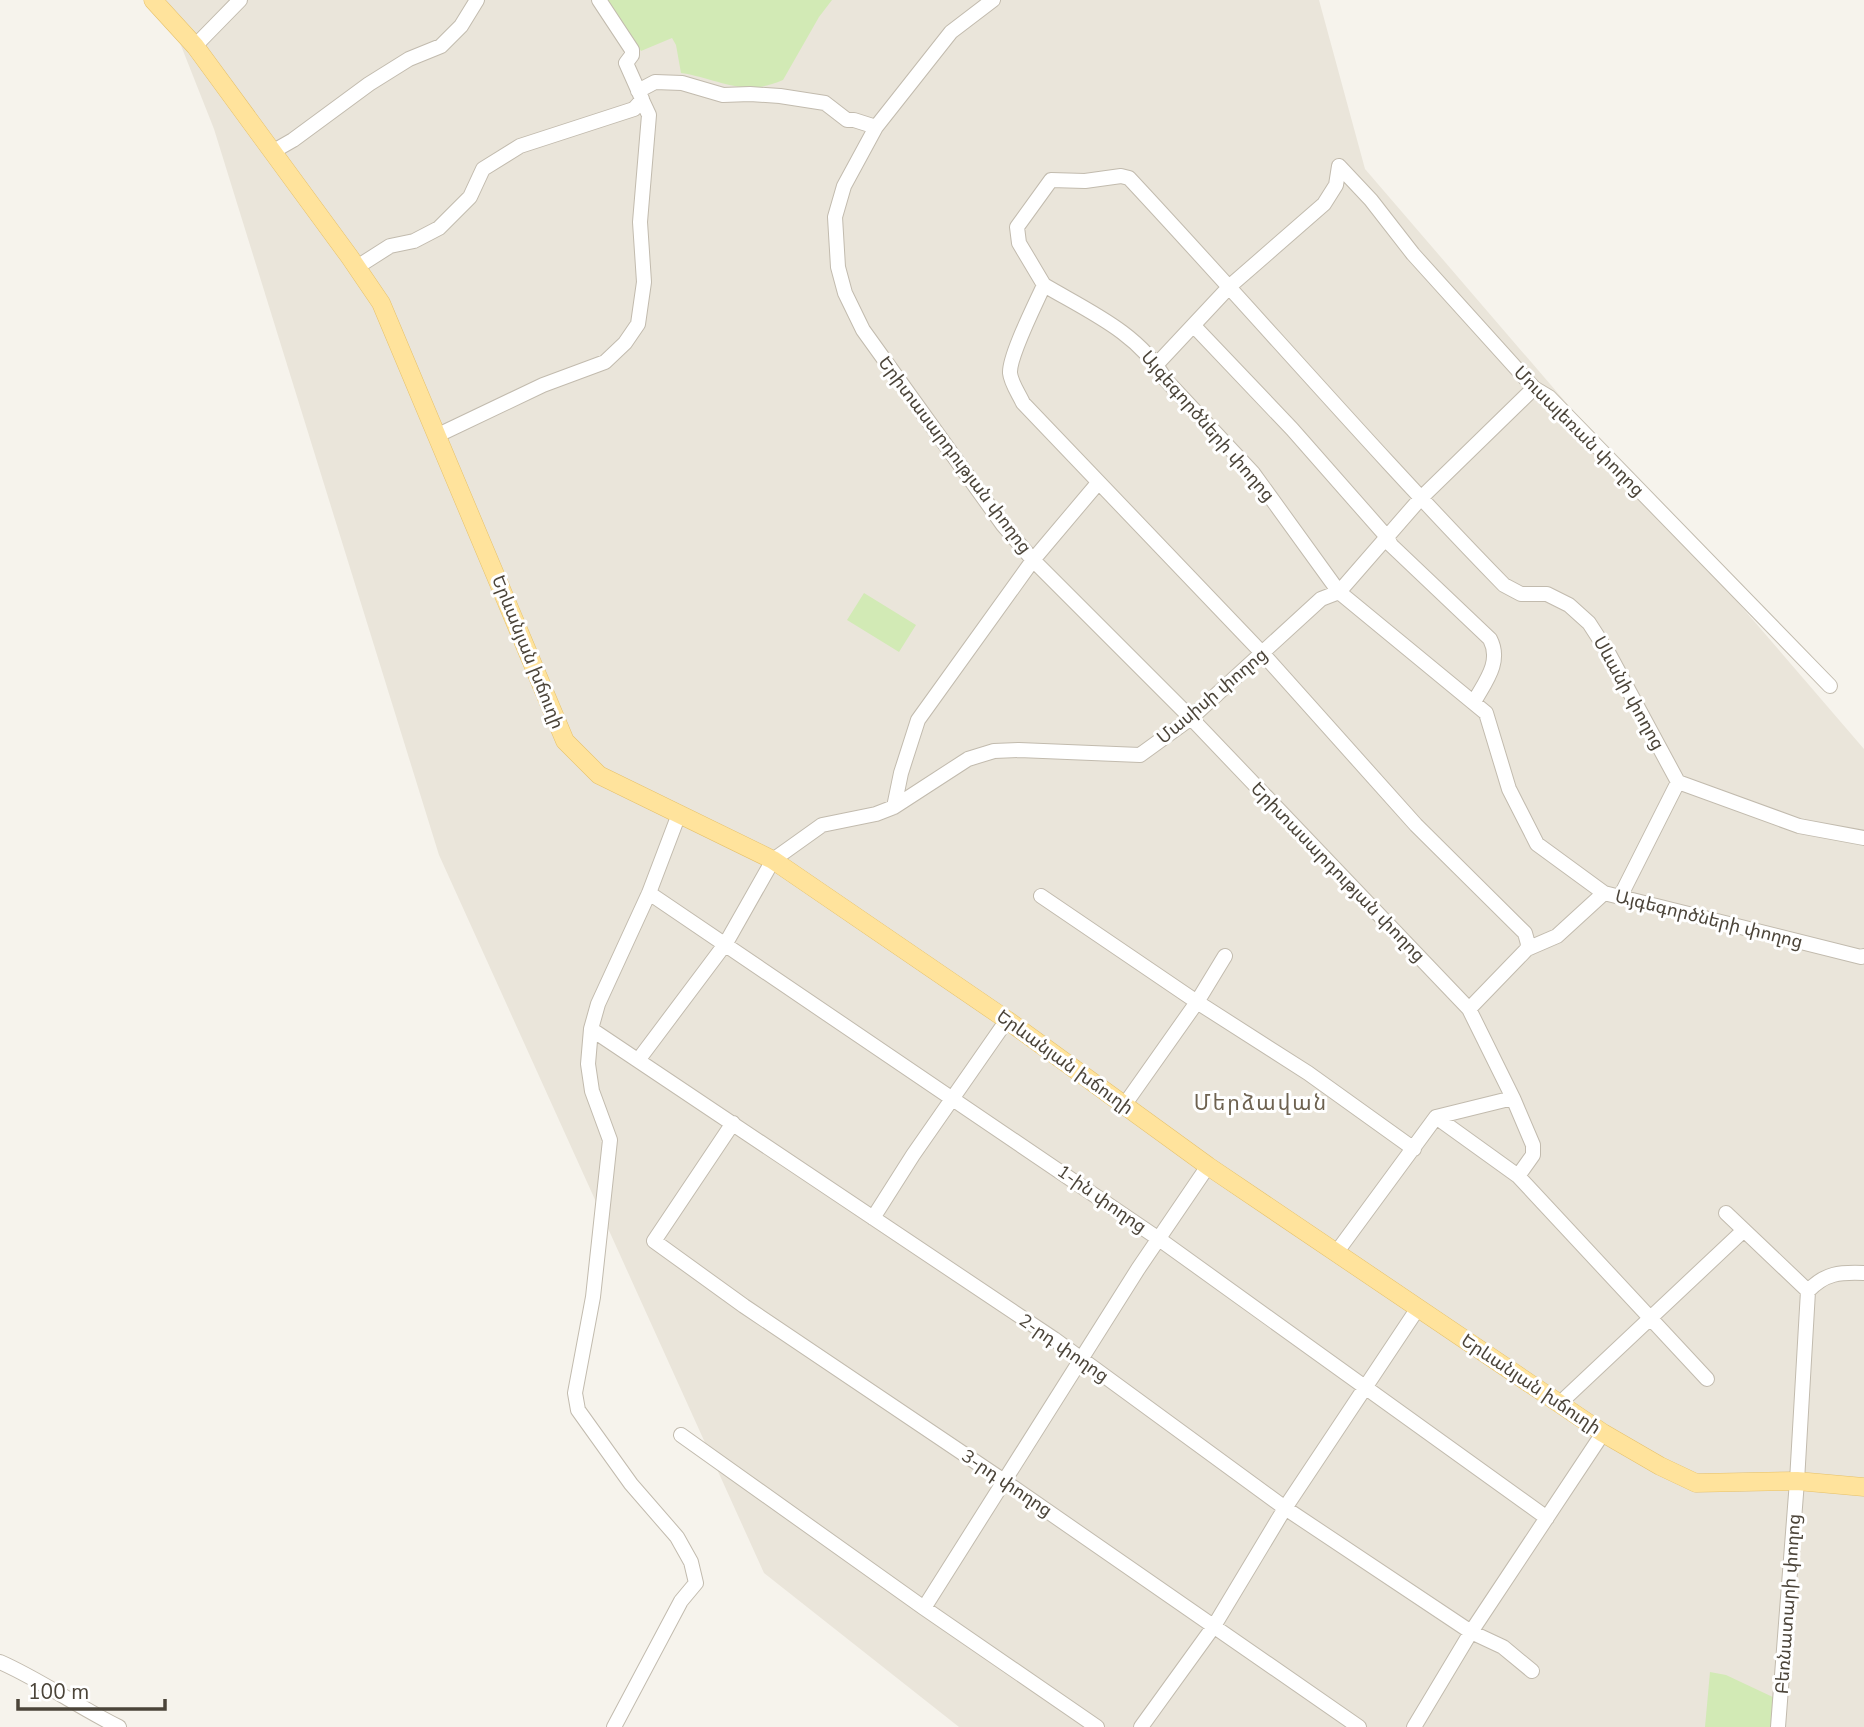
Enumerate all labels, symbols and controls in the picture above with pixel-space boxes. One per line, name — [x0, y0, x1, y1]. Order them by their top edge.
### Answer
street label: Այգեգործների փողոց — [1136, 345, 1280, 507]
street label: Երիտասարդության փողոց — [873, 351, 1037, 559]
street label: Մուսալեռան փողոց — [1508, 360, 1650, 502]
street label: Երևանյան խճուղի — [486, 572, 570, 732]
street label: Սևանի փողոց — [1588, 632, 1670, 754]
street label: Մասիսի փողոց — [1152, 643, 1272, 749]
street label: Երիտասարդության փողոց — [1246, 777, 1430, 967]
street label: Այգեգործների փողոց — [1613, 884, 1805, 954]
street label: Երևանյան խճուղի — [992, 1004, 1138, 1120]
district label: Մերձավան — [1194, 1089, 1328, 1117]
street label: 1-ին փողոց — [1053, 1159, 1151, 1239]
street label: 2-րդ փողոց — [1014, 1308, 1114, 1388]
street label: Երևանյան խճուղի — [1456, 1328, 1606, 1440]
street label: 3-րդ փողոց — [957, 1444, 1057, 1522]
street label: Բեռնատարի փողոց — [1770, 1513, 1806, 1695]
scale bar — [18, 1668, 164, 1712]
text: 100 m — [28, 1678, 89, 1706]

